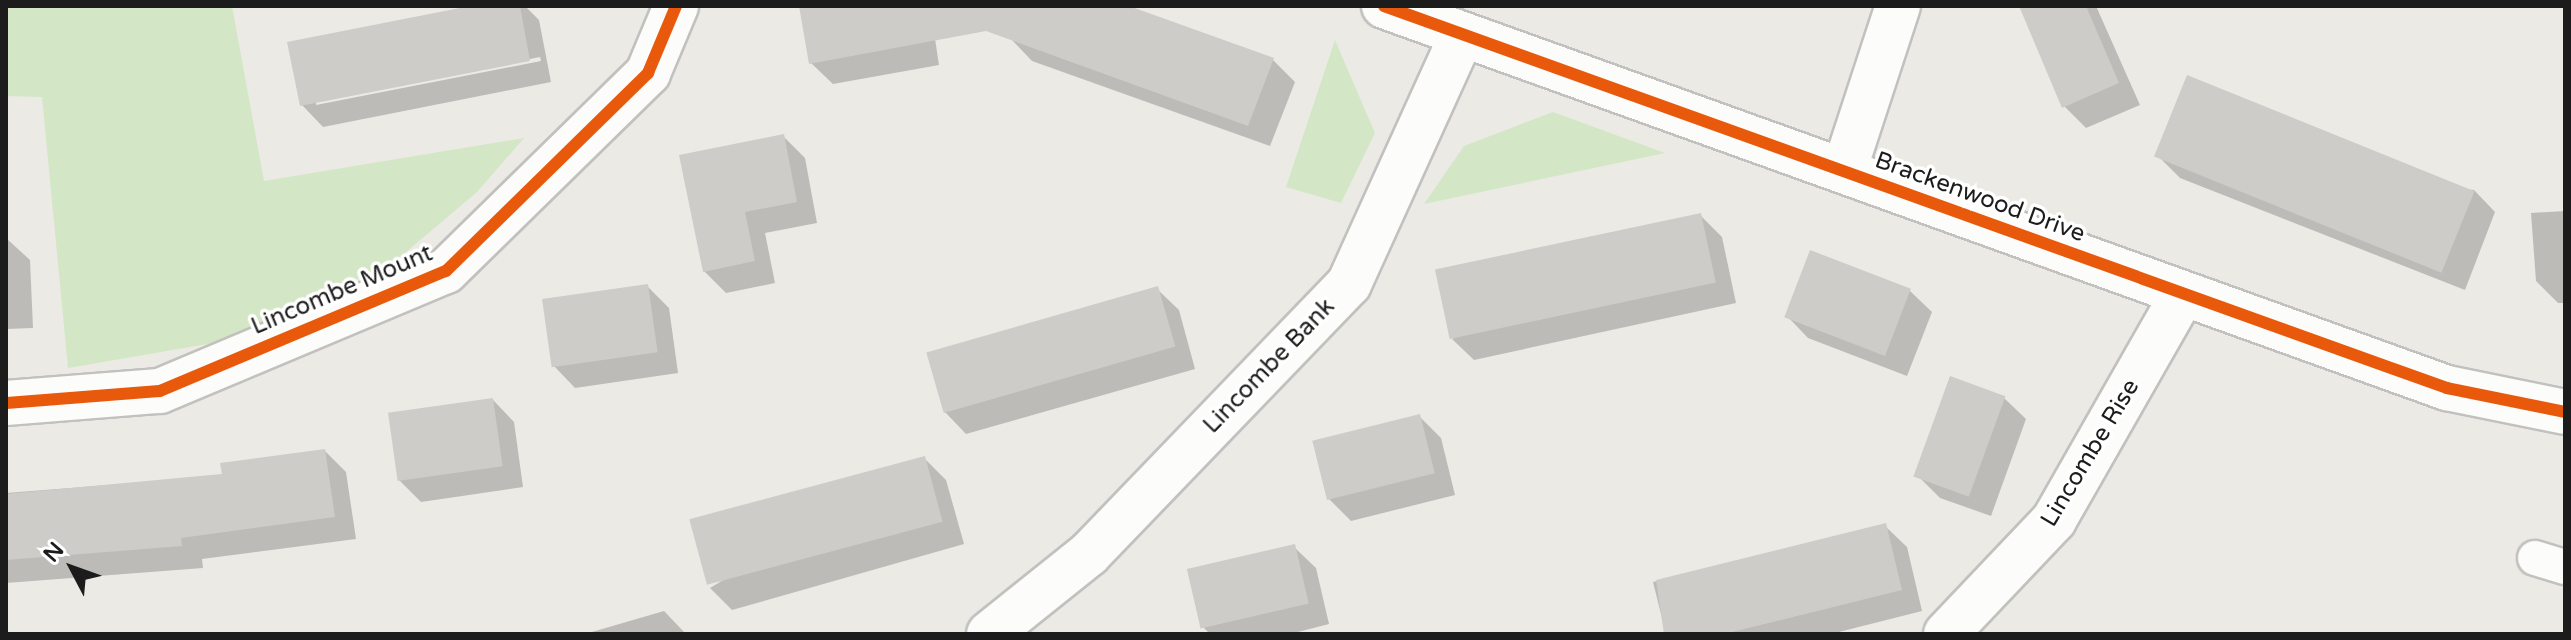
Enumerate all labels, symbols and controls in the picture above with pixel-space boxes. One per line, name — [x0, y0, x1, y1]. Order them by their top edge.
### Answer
street label: Brackenwood Drive — [1871, 146, 2089, 248]
street label: Lincombe Mount — [247, 239, 437, 341]
street label: Lincombe Bank — [1197, 293, 1341, 439]
street label: Lincombe Rise — [2035, 374, 2145, 532]
north arrow — [32, 528, 112, 608]
text: N — [38, 537, 69, 567]

